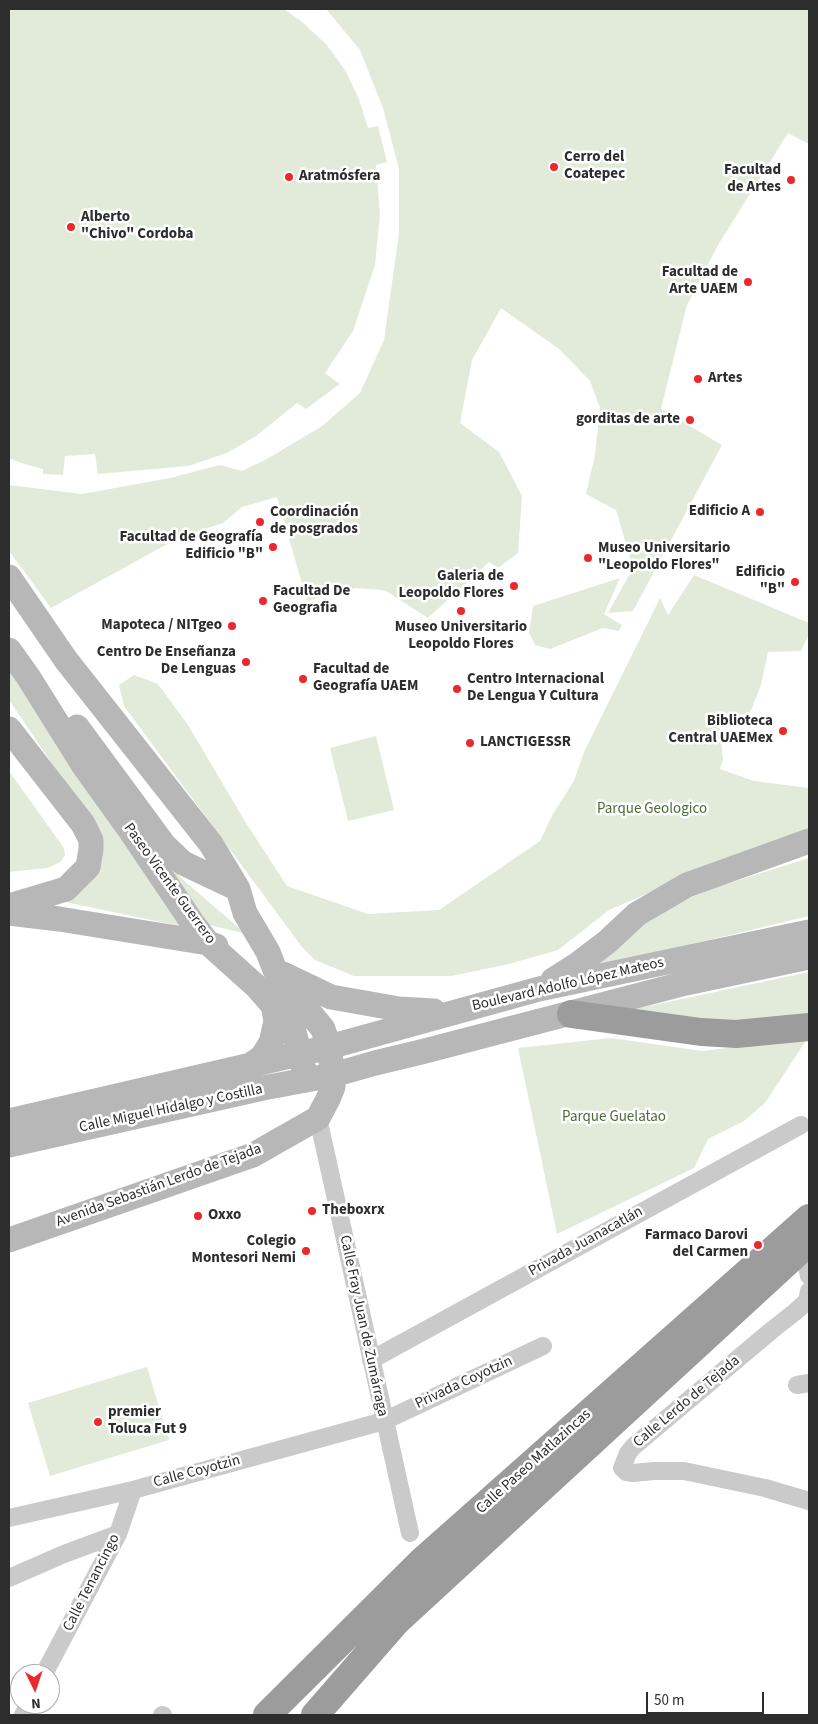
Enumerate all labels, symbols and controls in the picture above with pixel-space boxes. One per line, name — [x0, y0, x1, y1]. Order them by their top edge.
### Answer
place label: Cerro del Coatepec — [564, 149, 625, 184]
marker: Cerro del Coatepec — [548, 161, 560, 173]
place label: Facultad de Artes — [724, 162, 781, 197]
place label: Aratmósfera — [299, 168, 380, 186]
marker: Aratmósfera — [283, 171, 295, 183]
marker: Facultad de Artes — [785, 174, 797, 186]
place label: Alberto "Chivo" Cordoba — [81, 209, 193, 244]
marker: Alberto "Chivo" Cordoba — [65, 221, 77, 233]
place label: Facultad de Arte UAEM — [662, 264, 738, 299]
marker: Facultad de Arte UAEM — [742, 276, 754, 288]
place label: Artes — [708, 370, 742, 388]
marker: Artes — [692, 373, 704, 385]
place label: gorditas de arte — [576, 411, 680, 429]
marker: gorditas de arte — [684, 414, 696, 426]
place label: Edificio A — [689, 503, 750, 521]
place label: Coordinación de posgrados — [270, 504, 358, 539]
marker: Edificio A — [754, 506, 766, 518]
marker: Coordinación de posgrados — [254, 516, 266, 528]
place label: Facultad de Geografía Edificio "B" — [119, 529, 263, 564]
place label: Museo Universitario "Leopoldo Flores" — [598, 540, 730, 575]
marker: Facultad de Geografía Edificio "B" — [267, 541, 279, 553]
marker: Museo Universitario "Leopoldo Flores" — [582, 552, 594, 564]
place label: Edificio "B" — [735, 564, 785, 599]
place label: Galeria de Leopoldo Flores — [399, 568, 504, 603]
marker: Edificio "B" — [789, 576, 801, 588]
marker: Galeria de Leopoldo Flores — [508, 580, 520, 592]
place label: Facultad De Geografia — [273, 583, 350, 618]
marker: Facultad De Geografia — [257, 595, 269, 607]
marker: Museo Universitario Leopoldo Flores — [455, 605, 467, 617]
place label: Mapoteca / NITgeo — [101, 617, 222, 635]
place label: Museo Universitario Leopoldo Flores — [395, 619, 527, 654]
marker: Mapoteca / NITgeo — [226, 620, 238, 632]
place label: Centro De Enseñanza De Lenguas — [97, 644, 236, 679]
marker: Centro De Enseñanza De Lenguas — [240, 656, 252, 668]
place label: Facultad de Geografía UAEM — [313, 661, 418, 696]
place label: Centro Internacional De Lengua Y Cultura — [467, 671, 604, 706]
marker: Facultad de Geografía UAEM — [297, 673, 309, 685]
marker: Centro Internacional De Lengua Y Cultura — [451, 683, 463, 695]
place label: Biblioteca Central UAEMex — [668, 713, 773, 748]
marker: Biblioteca Central UAEMex — [777, 725, 789, 737]
place label: LANCTIGESSR — [480, 734, 571, 752]
marker: LANCTIGESSR — [464, 737, 476, 749]
park label: Parque Geologico — [597, 801, 707, 819]
street label: Paseo Vicente Guerrero — [119, 820, 219, 948]
street label: Boulevard Adolfo López Mateos — [470, 954, 666, 1016]
street label: Calle Miguel Hidalgo y Costilla — [78, 1081, 264, 1137]
park label: Parque Guelatao — [562, 1109, 666, 1127]
street label: Avenida Sebastián Lerdo de Tejada — [54, 1140, 264, 1232]
place label: Theboxrx — [322, 1202, 385, 1220]
street label: Privada Juanacatlán — [526, 1203, 646, 1281]
marker: Theboxrx — [306, 1205, 318, 1217]
place label: Oxxo — [208, 1207, 241, 1225]
marker: Oxxo — [192, 1210, 204, 1222]
place label: Farmaco Darovi del Carmen — [645, 1227, 748, 1262]
place label: Colegio Montesori Nemi — [192, 1233, 296, 1268]
street label: Calle Fray Juan de Zumárraga — [335, 1234, 391, 1418]
marker: Farmaco Darovi del Carmen — [752, 1239, 764, 1251]
marker: Colegio Montesori Nemi — [300, 1245, 312, 1257]
street label: Calle Lerdo de Tejada — [630, 1352, 744, 1452]
street label: Privada Coyotzin — [412, 1353, 516, 1413]
place label: premier Toluca Fut 9 — [108, 1404, 187, 1439]
street label: Calle Paseo Matlazincas — [473, 1406, 595, 1518]
marker: premier Toluca Fut 9 — [92, 1416, 104, 1428]
street label: Calle Coyotzin — [152, 1452, 242, 1492]
street label: Calle Tenancingo — [60, 1531, 124, 1635]
north arrow — [10, 1664, 60, 1714]
scale bar — [648, 1682, 766, 1714]
text: 50 m — [654, 1690, 684, 1711]
text: N — [31, 1693, 41, 1713]

